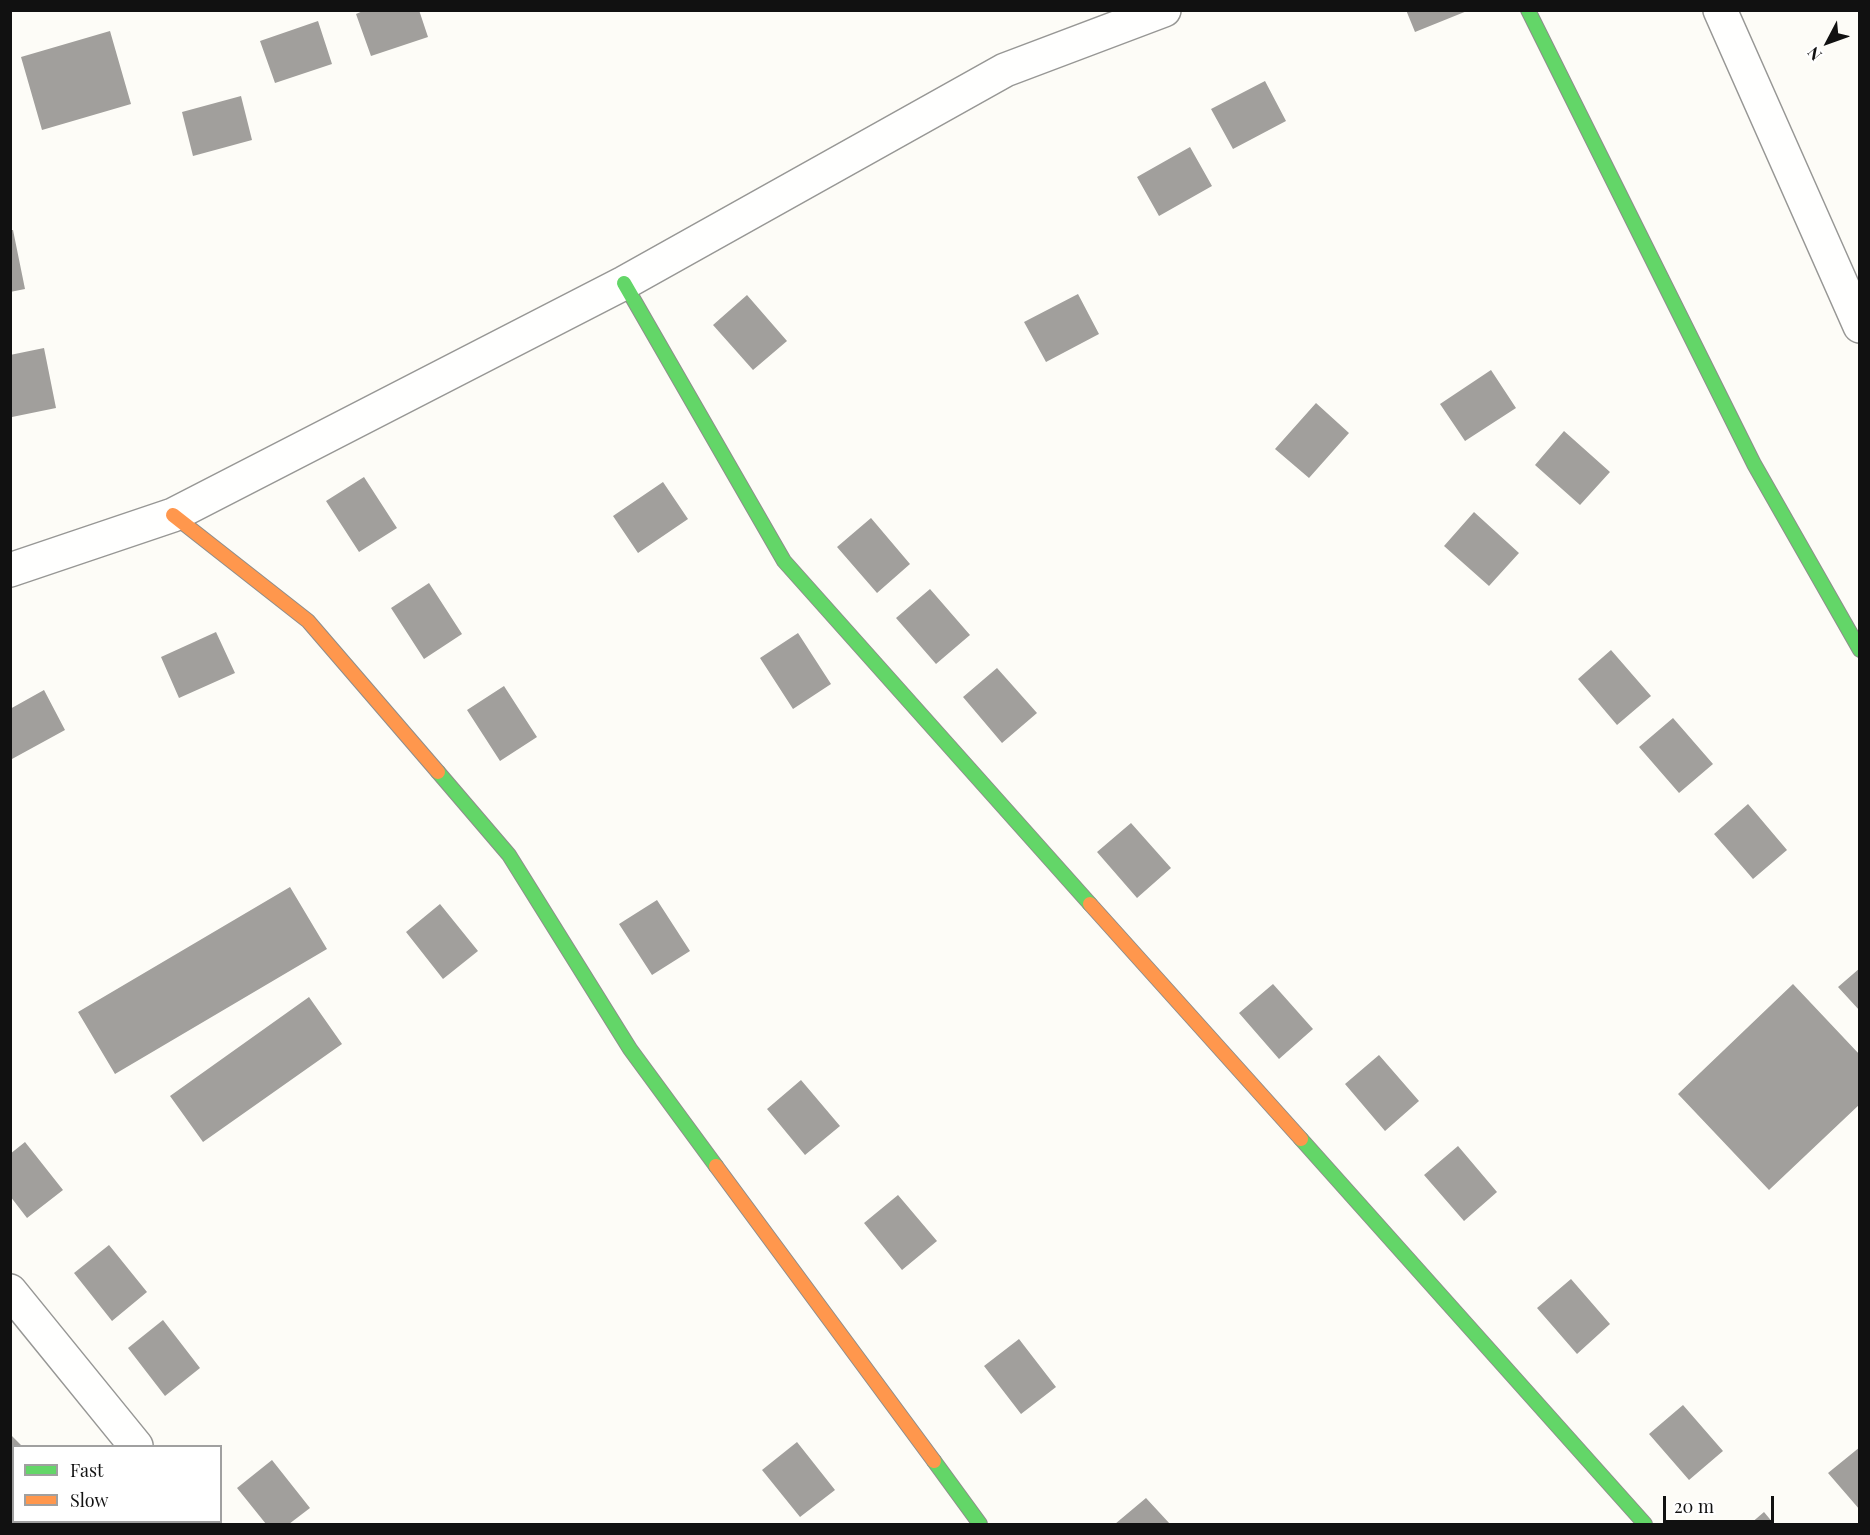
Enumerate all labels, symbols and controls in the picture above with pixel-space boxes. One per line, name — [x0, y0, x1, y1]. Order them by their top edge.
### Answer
north arrow — [1798, 12, 1858, 72]
text: N — [1802, 43, 1826, 65]
legend — [12, 1445, 222, 1523]
text: Fast — [70, 1458, 103, 1482]
scale bar — [1666, 1484, 1777, 1522]
text: Slow — [70, 1488, 108, 1512]
text: 20 m — [1674, 1494, 1714, 1518]

